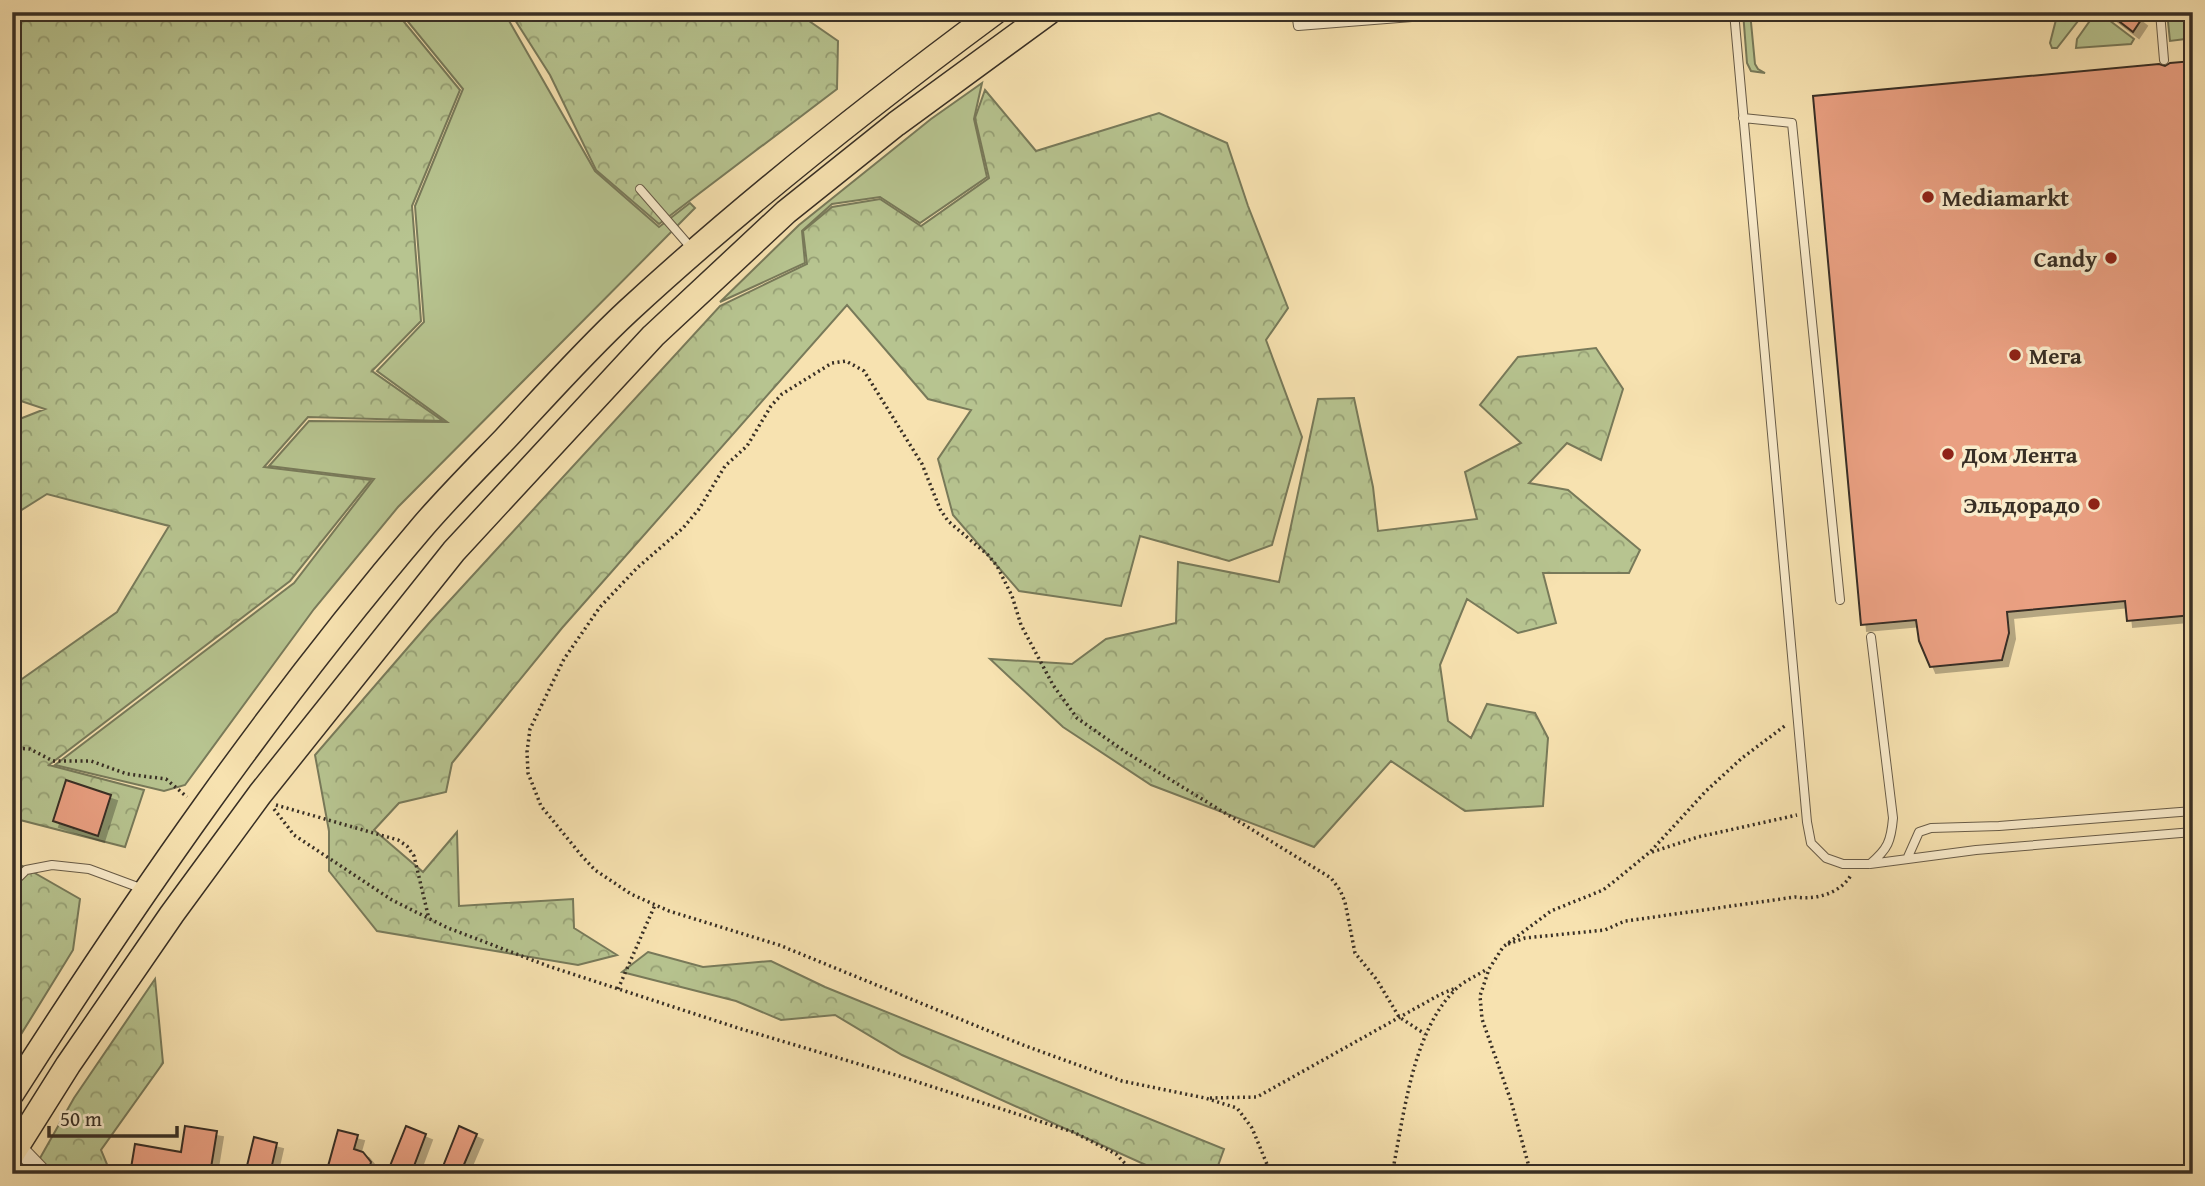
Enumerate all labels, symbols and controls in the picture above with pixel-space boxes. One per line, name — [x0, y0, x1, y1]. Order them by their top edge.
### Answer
place label: Mediamarkt — [1942, 181, 2069, 214]
marker: Mediamarkt — [1920, 189, 1936, 205]
place label: Candy — [2034, 242, 2097, 275]
marker: Candy — [2103, 250, 2119, 266]
place label: Мега — [2029, 339, 2082, 372]
marker: Мега — [2007, 347, 2023, 363]
place label: Дом Лента — [1961, 438, 2078, 471]
marker: Дом Лента — [1940, 446, 1956, 462]
place label: Эльдорадо — [1963, 488, 2080, 521]
marker: Эльдорадо — [2086, 496, 2102, 512]
scale bar — [49, 1095, 177, 1139]
text: 50 m — [60, 1103, 102, 1134]

